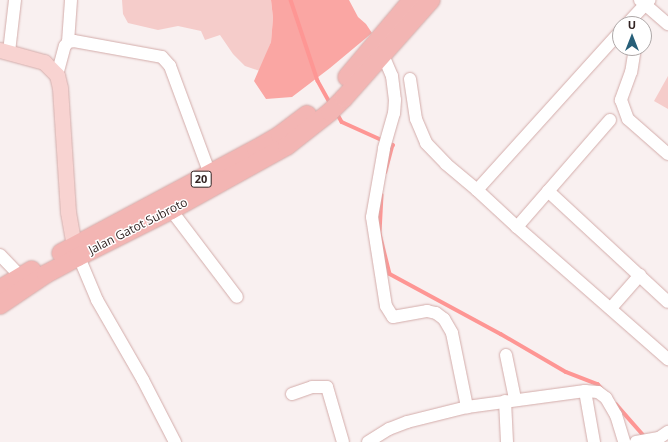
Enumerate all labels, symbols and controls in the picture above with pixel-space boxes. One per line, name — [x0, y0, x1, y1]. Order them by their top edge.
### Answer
north arrow — [612, 16, 652, 56]
text: U — [628, 17, 636, 32]
road number: 20 — [190, 170, 212, 188]
street label: Jalan Gatot Subroto — [86, 195, 190, 257]

